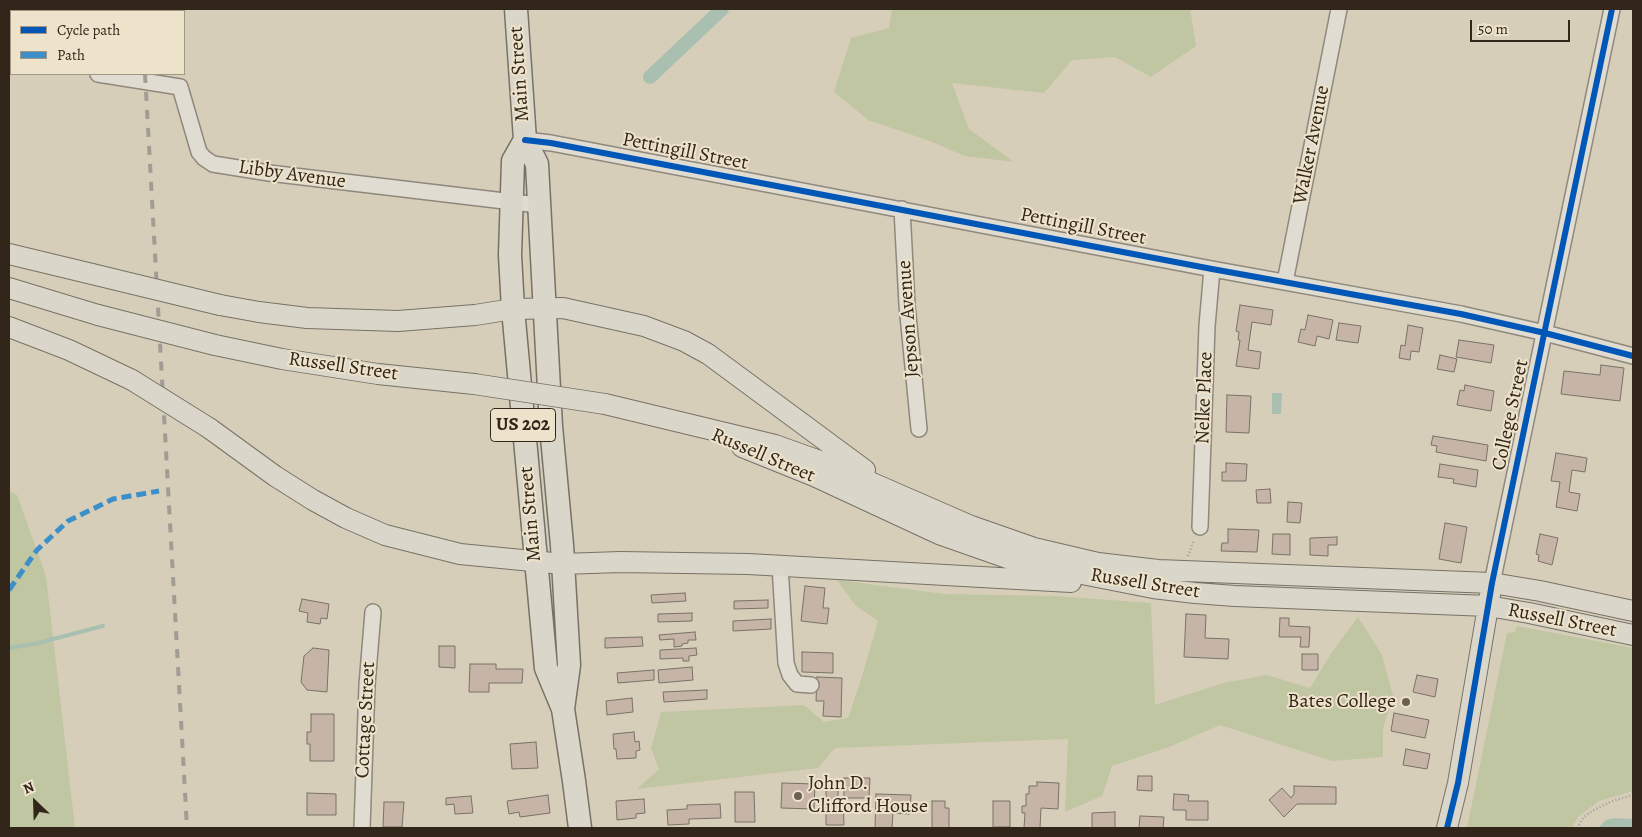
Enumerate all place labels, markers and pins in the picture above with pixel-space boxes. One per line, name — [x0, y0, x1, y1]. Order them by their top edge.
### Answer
place label: Bates College — [1288, 690, 1396, 714]
marker: Bates College — [1400, 696, 1412, 708]
place label: John D. Clifford House — [808, 772, 928, 819]
marker: John D. Clifford House — [792, 790, 804, 802]

